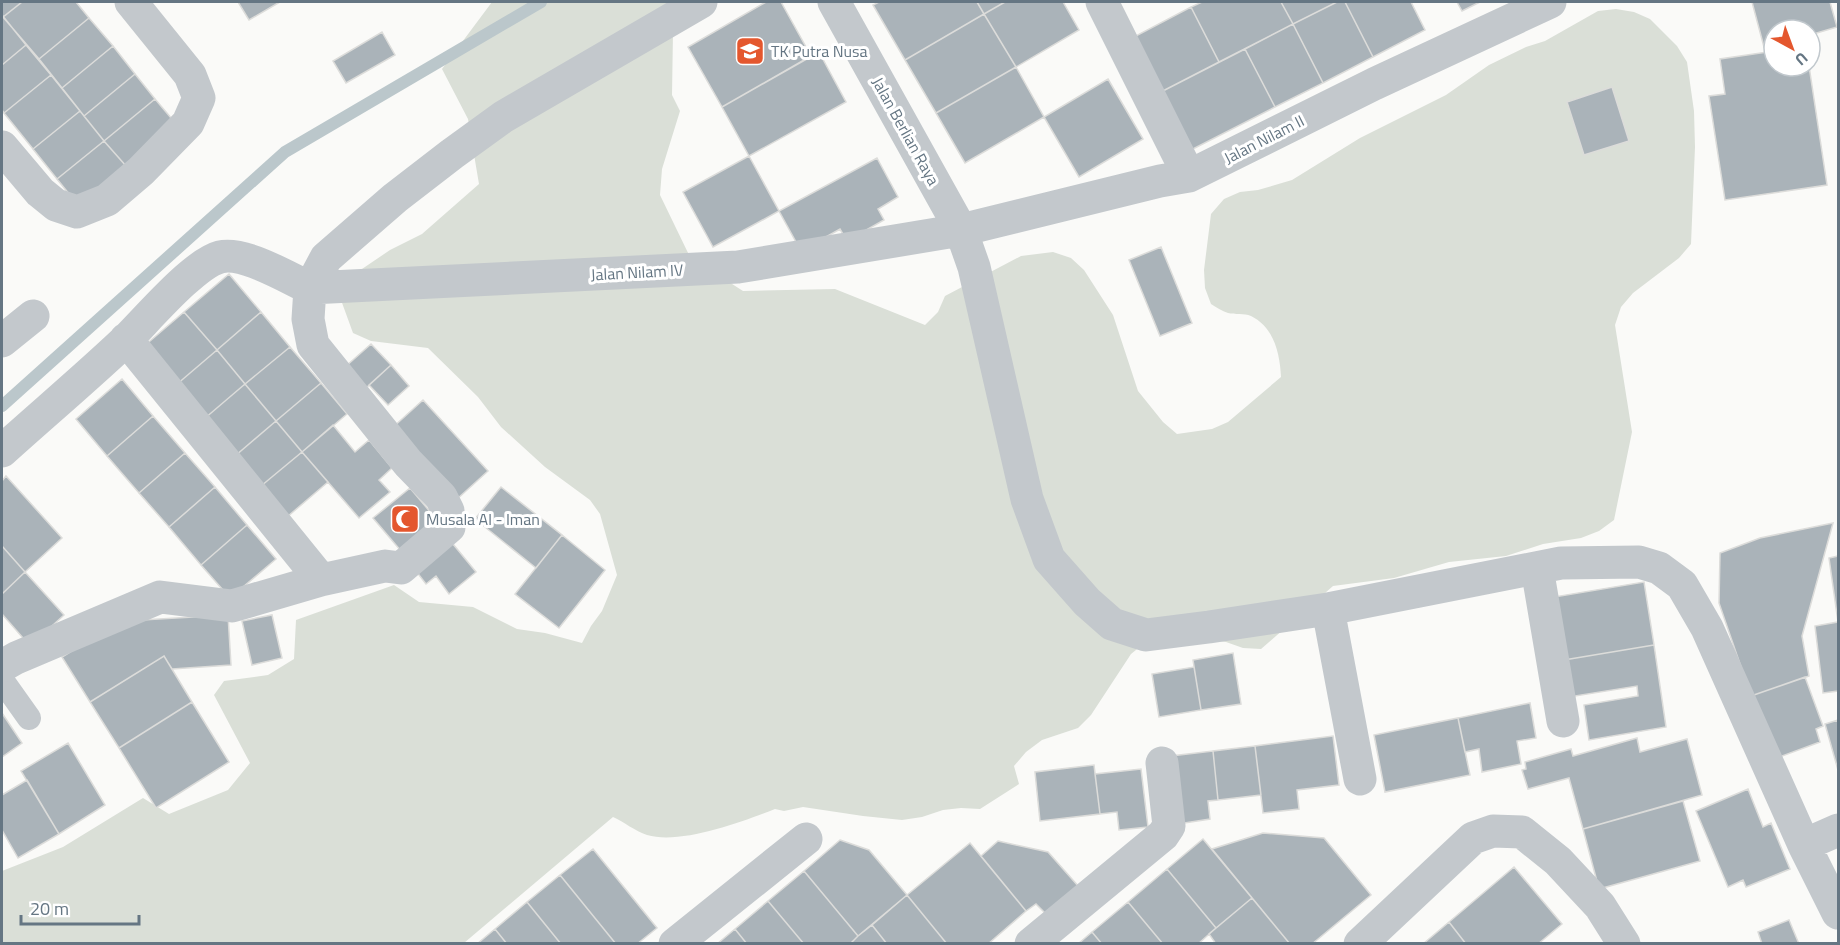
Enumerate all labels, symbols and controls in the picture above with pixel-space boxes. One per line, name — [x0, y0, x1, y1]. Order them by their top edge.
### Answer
north arrow — [1762, 18, 1822, 78]
school or university icon: TK Putra Nusa — [734, 35, 766, 67]
place label: TK Putra Nusa — [771, 39, 867, 63]
text: U — [1790, 47, 1814, 72]
street label: Jalan Berlian Raya — [866, 72, 946, 190]
street label: Jalan Nilam II — [1220, 108, 1308, 170]
street label: Jalan Nilam IV — [590, 258, 684, 286]
mosque icon: Musala Al - Iman — [389, 503, 421, 535]
place label: Musala Al - Iman — [426, 507, 540, 531]
scale bar — [21, 888, 140, 926]
text: 20 m — [30, 895, 69, 922]

